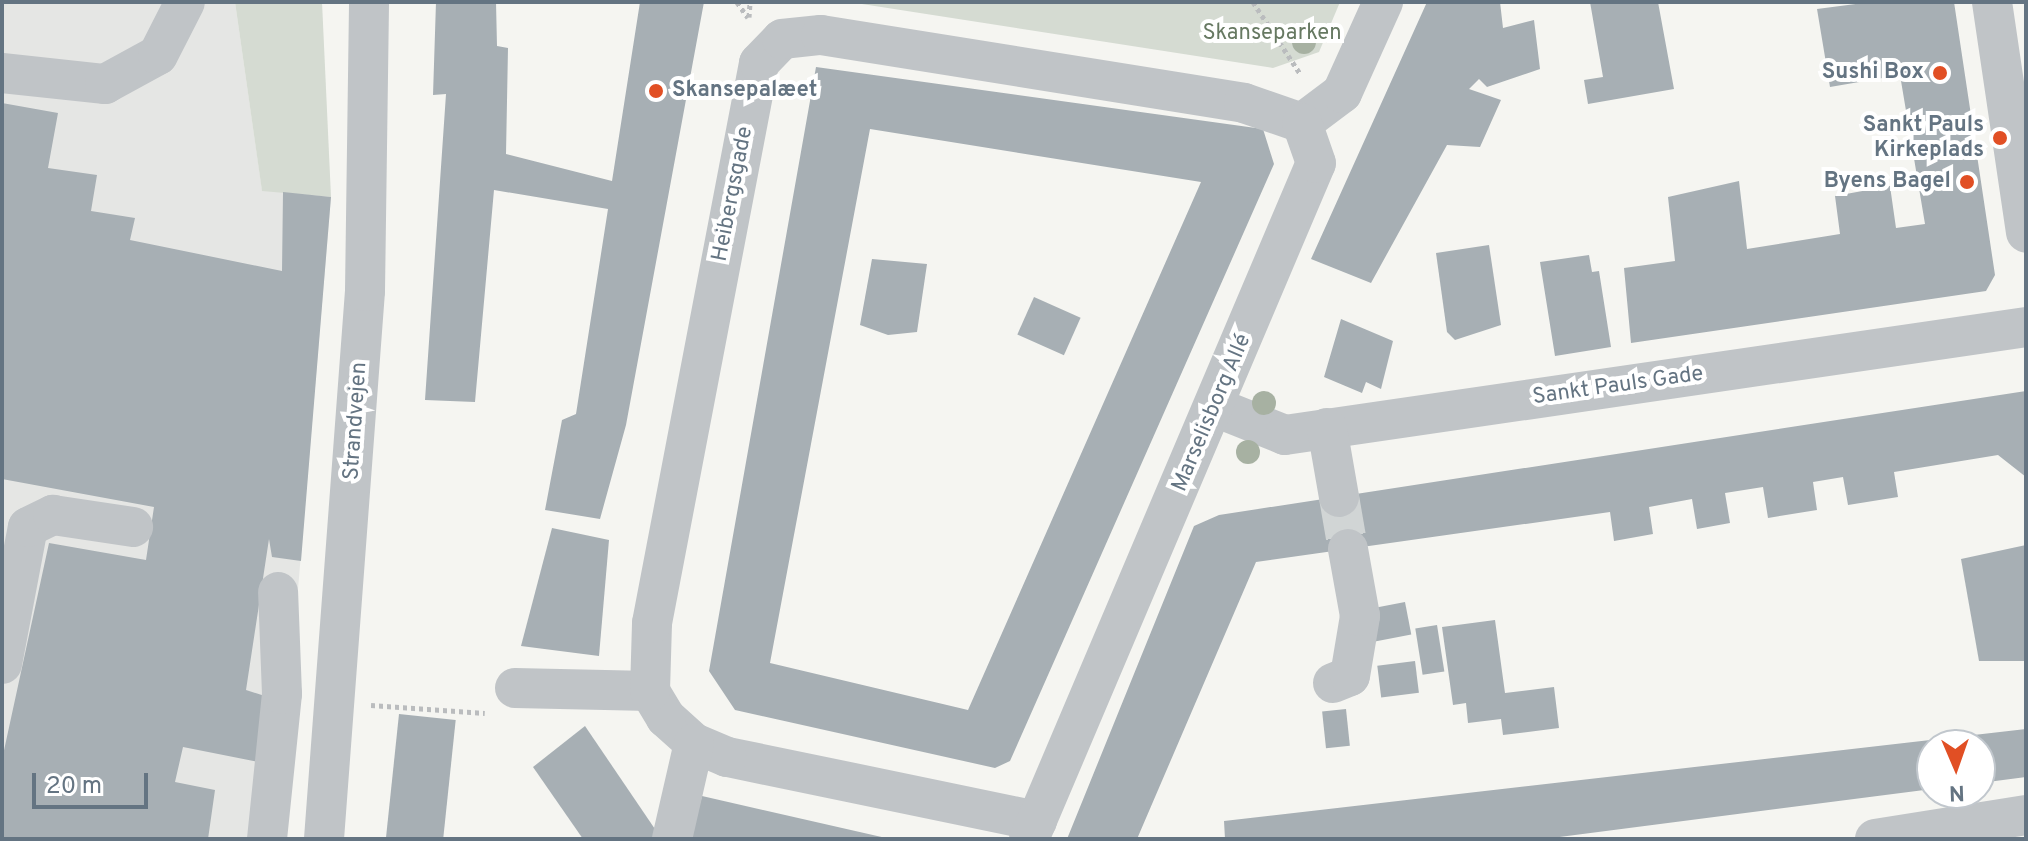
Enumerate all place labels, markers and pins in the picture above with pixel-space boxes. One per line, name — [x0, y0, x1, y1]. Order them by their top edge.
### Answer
place label: Sushi Box — [1822, 60, 1924, 86]
marker: Sushi Box — [1931, 64, 1949, 82]
place label: Skansepalæet — [672, 78, 817, 104]
marker: Skansepalæet — [647, 82, 665, 100]
place label: Sankt Pauls Kirkeplads — [1863, 112, 1984, 164]
marker: Sankt Pauls Kirkeplads — [1991, 129, 2009, 147]
place label: Byens Bagel — [1824, 169, 1951, 195]
marker: Byens Bagel — [1958, 173, 1976, 191]

